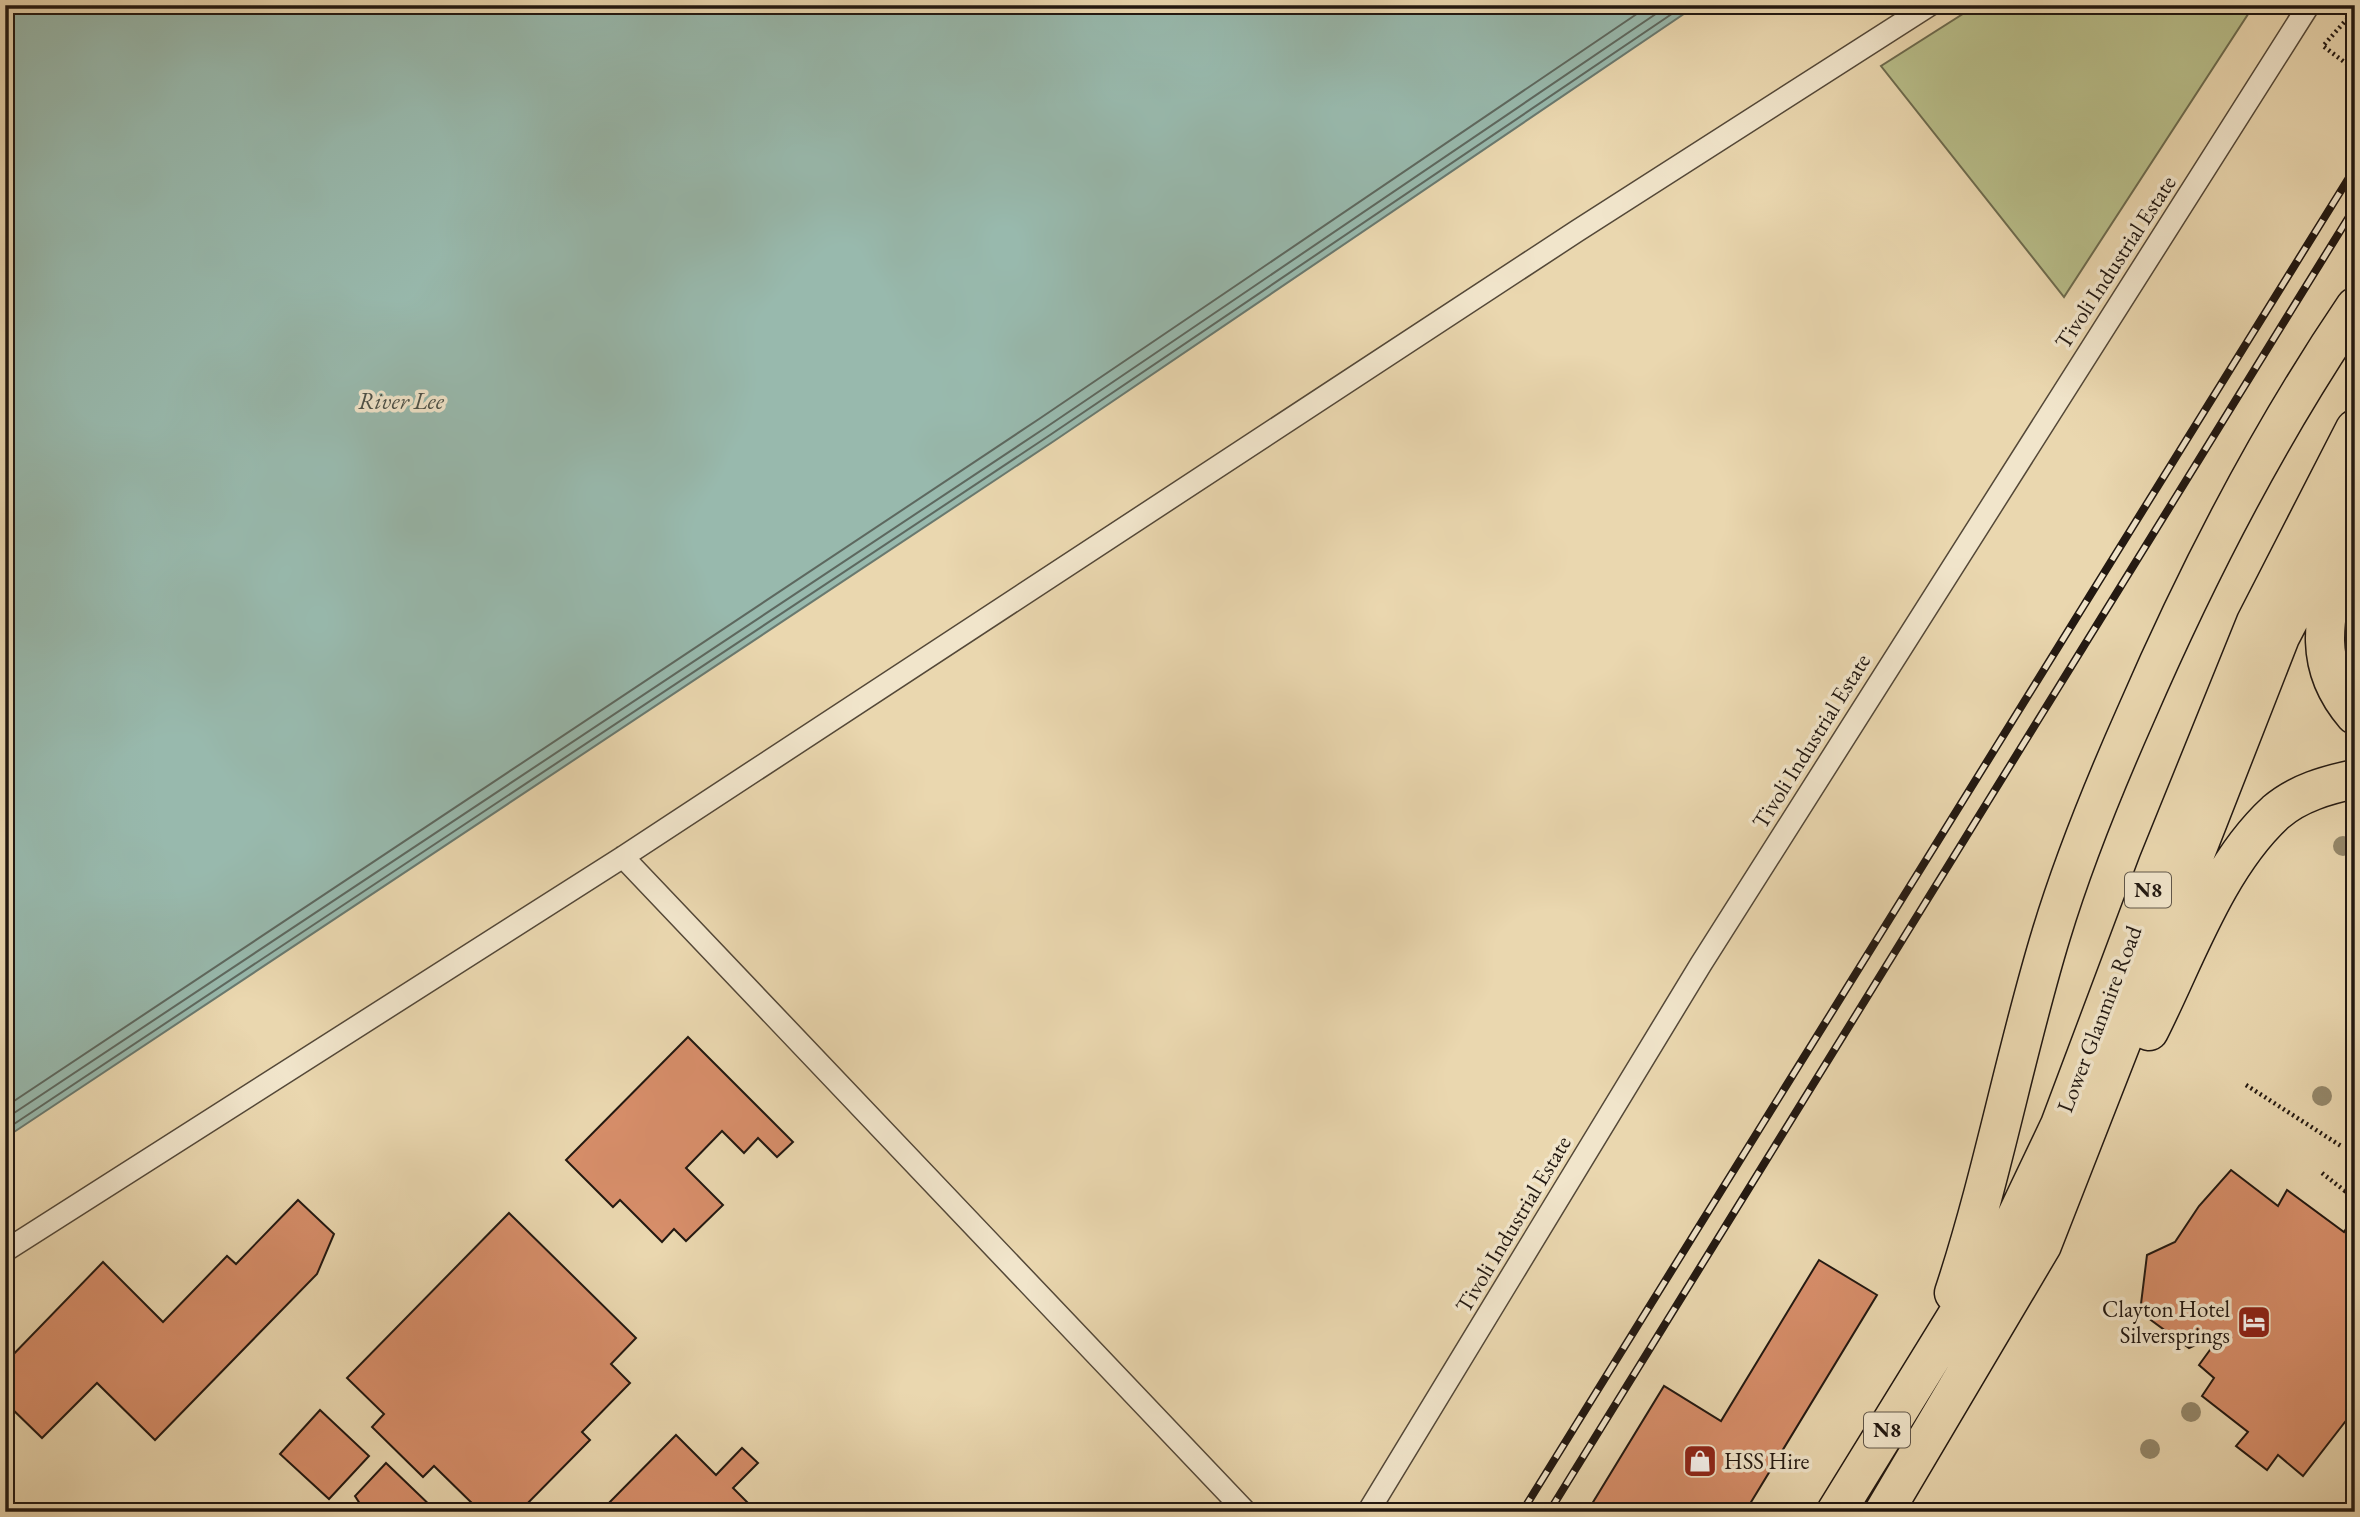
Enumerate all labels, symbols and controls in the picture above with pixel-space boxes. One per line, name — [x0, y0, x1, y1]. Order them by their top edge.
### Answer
street label: Tivoli Industrial Estate — [2048, 169, 2182, 355]
water label: River Lee — [358, 385, 445, 416]
street label: Tivoli Industrial Estate — [1745, 648, 1877, 834]
road number: N8 — [2125, 872, 2171, 908]
street label: Lower Glanmire Road — [2050, 921, 2149, 1117]
street label: Tivoli Industrial Estate — [1448, 1130, 1578, 1318]
place label: Clayton Hotel Silversprings — [2102, 1294, 2230, 1350]
hotel icon: Clayton Hotel Silversprings — [2235, 1303, 2273, 1341]
road number: N8 — [1864, 1412, 1910, 1448]
shop icon: HSS Hire — [1681, 1442, 1719, 1480]
place label: HSS Hire — [1724, 1446, 1810, 1476]

